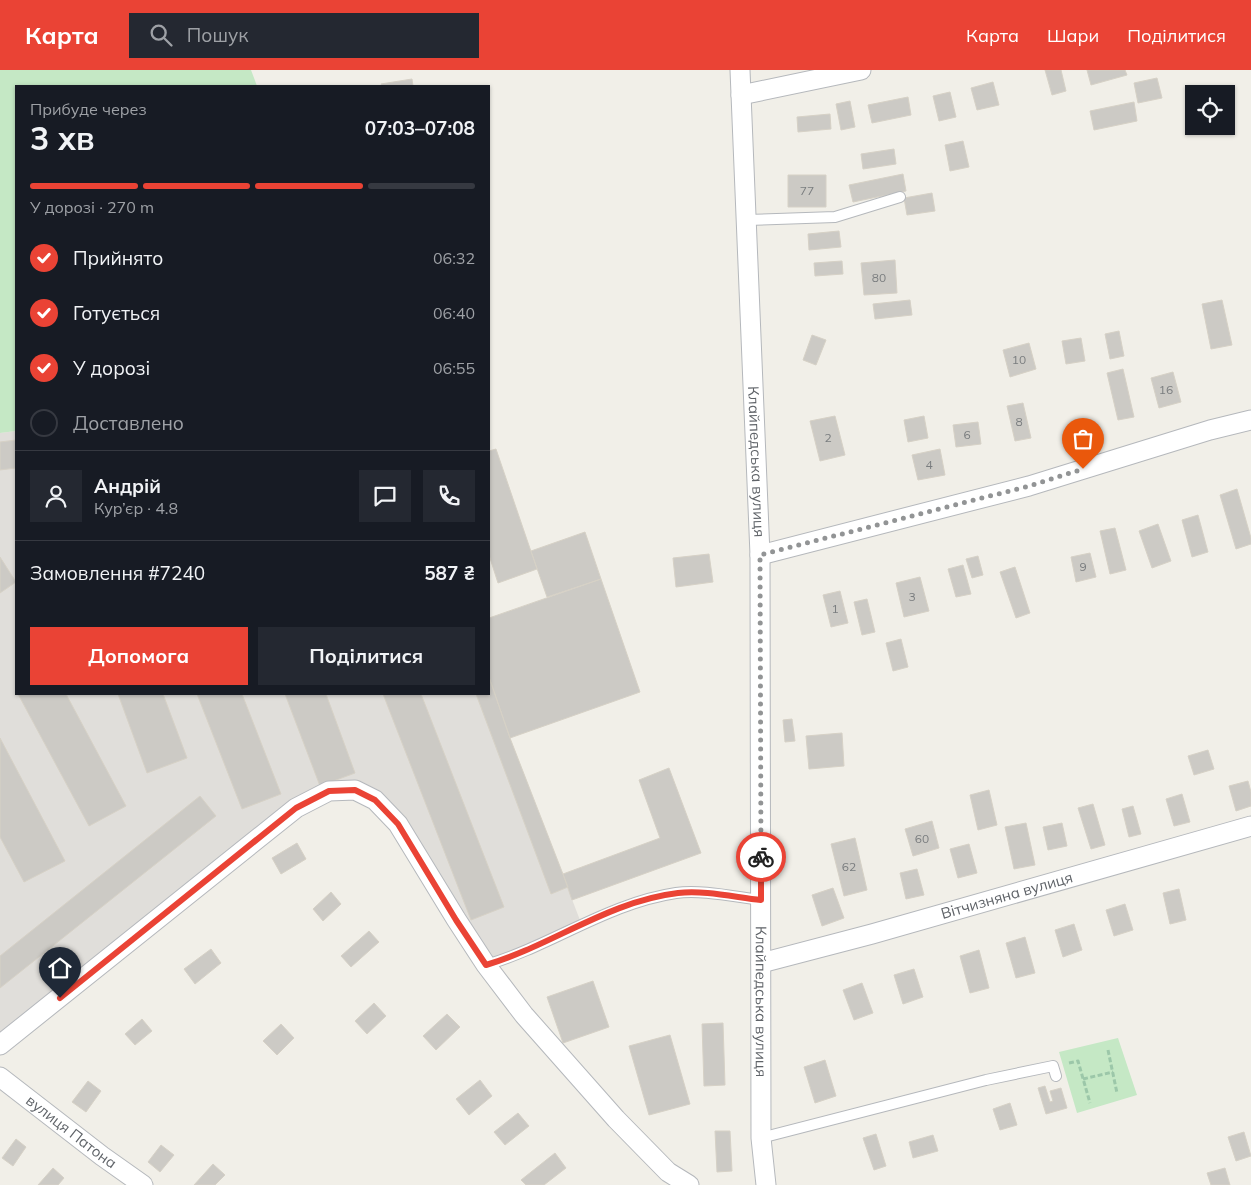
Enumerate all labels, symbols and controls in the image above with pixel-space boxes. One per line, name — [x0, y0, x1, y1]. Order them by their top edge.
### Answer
search box — [129, 13, 479, 58]
text: Карта — [25, 20, 99, 50]
icon: search — [147, 21, 175, 49]
text: Пошук — [187, 23, 248, 47]
text: Карта — [966, 24, 1019, 47]
text: Шари — [1047, 24, 1099, 47]
text: Поділитися — [1127, 24, 1226, 47]
map controls — [1185, 85, 1235, 135]
button: locate — [1185, 85, 1235, 135]
text: Прибуде через — [30, 99, 147, 119]
text: 07:03–07:08 — [365, 116, 475, 140]
text: 3 хв — [30, 118, 95, 158]
house number: 77 — [800, 183, 814, 198]
text: У дорозі · 270 m — [30, 197, 154, 217]
icon: check — [30, 244, 58, 272]
text: Прийнято — [73, 246, 163, 270]
text: 06:32 — [433, 248, 475, 268]
house number: 80 — [872, 270, 886, 285]
icon: check — [30, 299, 58, 327]
text: Готується — [73, 301, 160, 325]
text: 06:40 — [433, 303, 475, 323]
house number: 10 — [1012, 352, 1026, 367]
icon: check — [30, 354, 58, 382]
text: У дорозі — [73, 356, 150, 380]
text: 06:55 — [433, 358, 475, 378]
house number: 16 — [1159, 382, 1173, 397]
street label: Клайпедська вулиця — [744, 386, 769, 538]
text: Доставлено — [73, 411, 184, 435]
house number: 8 — [1015, 414, 1023, 429]
pin — [1062, 418, 1104, 469]
icon: bag — [1069, 425, 1097, 453]
house number: 6 — [963, 427, 971, 442]
house number: 2 — [824, 430, 832, 445]
house number: 4 — [925, 457, 933, 472]
button: person — [30, 470, 82, 522]
button: chat — [359, 470, 411, 522]
button: phone — [423, 470, 475, 522]
text: Андрій — [94, 474, 161, 498]
text: Кур’єр · 4.8 — [94, 498, 178, 518]
house number: 9 — [1079, 559, 1087, 574]
text: Замовлення #7240 — [30, 561, 205, 585]
text: 587 ₴ — [424, 561, 475, 585]
house number: 3 — [908, 589, 916, 604]
house number: 1 — [831, 601, 839, 616]
button: Допомога — [30, 627, 248, 685]
button: Поділитися — [258, 627, 475, 685]
house number: 60 — [915, 831, 929, 846]
courier — [736, 832, 786, 882]
icon: bike — [747, 843, 775, 871]
house number: 62 — [842, 859, 856, 874]
street label: Вітчизняна вулиця — [939, 867, 1075, 923]
street label: Клайпедська вулиця — [752, 926, 771, 1077]
pin — [39, 947, 81, 998]
icon: home — [46, 954, 74, 982]
street label: вулиця Патона — [22, 1091, 121, 1172]

